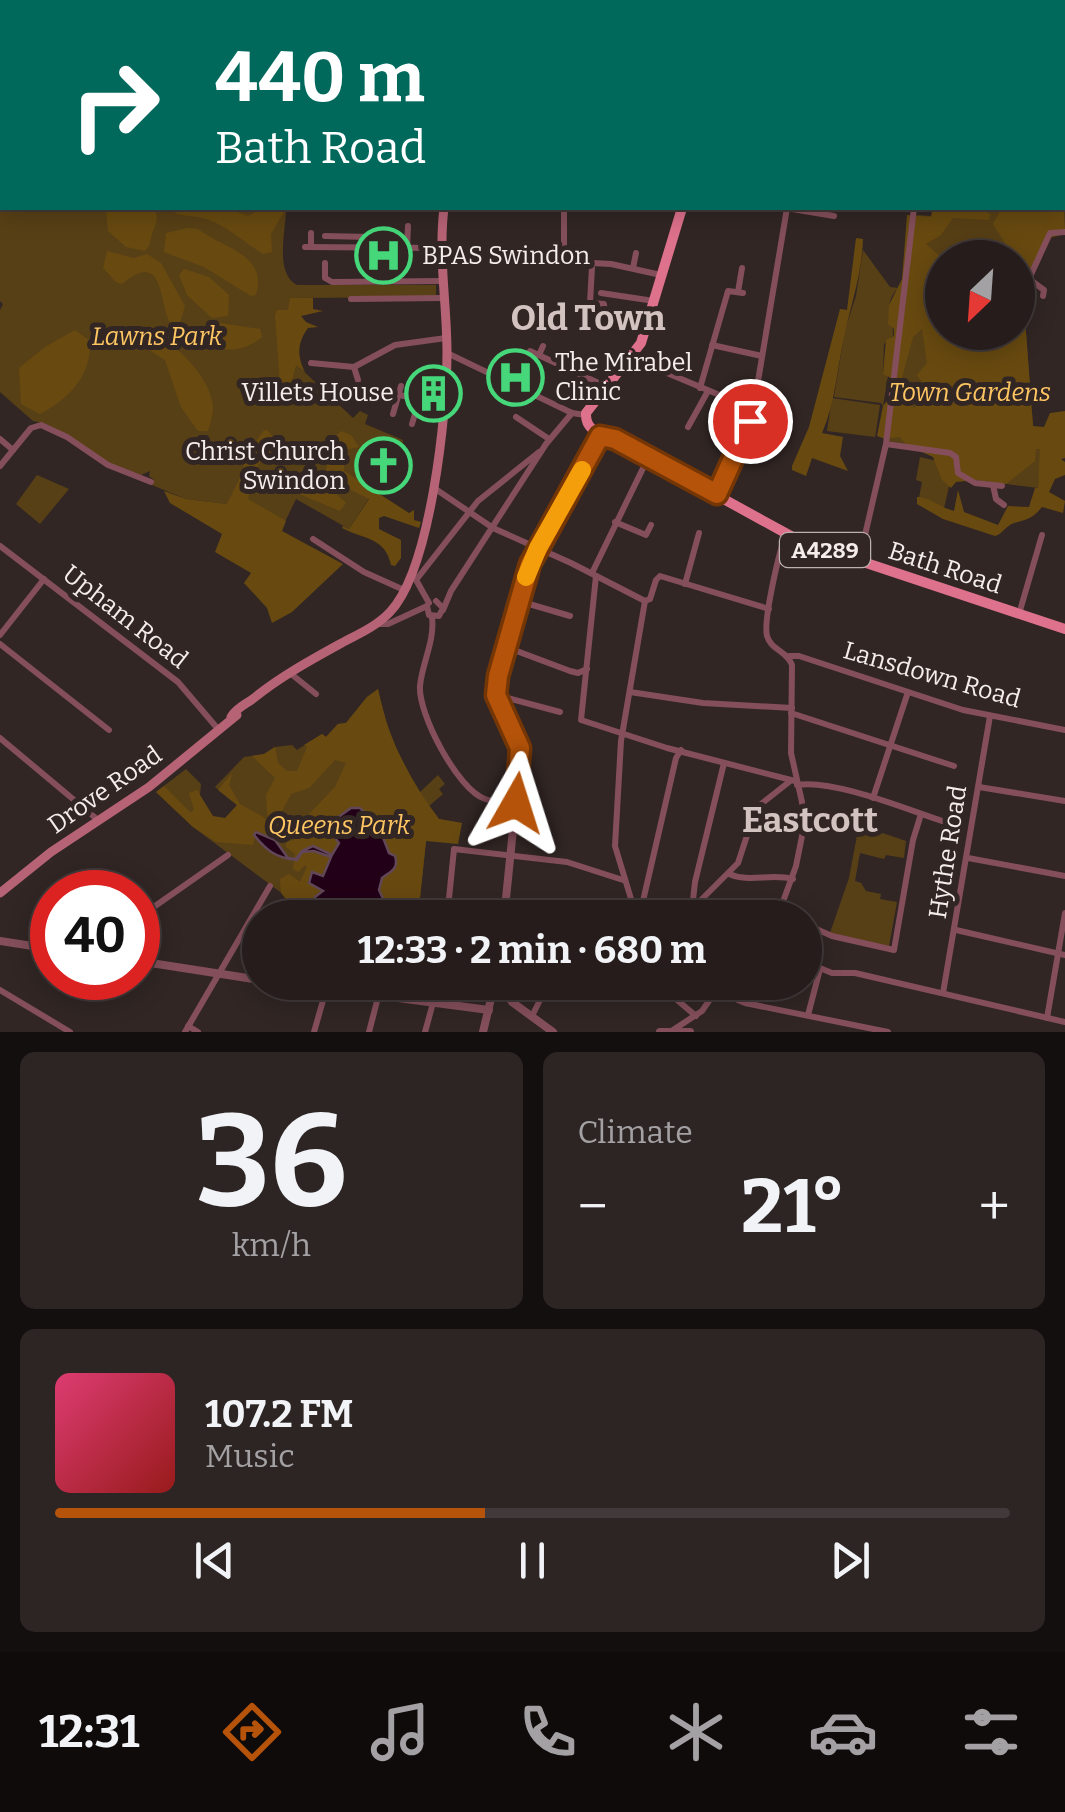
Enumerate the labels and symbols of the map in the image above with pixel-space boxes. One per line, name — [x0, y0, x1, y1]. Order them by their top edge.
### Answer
hospital icon: BPAS Swindon — [353, 226, 413, 286]
north arrow — [925, 240, 1035, 350]
place label: BPAS Swindon — [422, 241, 590, 271]
district label: Old Town — [510, 297, 666, 339]
park label: Lawns Park — [92, 322, 223, 352]
hospital icon: The Mirabel Clinic — [486, 347, 546, 407]
place label: The Mirabel Clinic — [555, 348, 693, 407]
building icon: Villets House — [403, 363, 463, 423]
place label: Villets House — [242, 378, 394, 408]
park label: Town Gardens — [889, 378, 1051, 408]
pin — [708, 379, 793, 464]
church icon: Christ Church Swindon — [354, 436, 414, 496]
place label: Christ Church Swindon — [185, 437, 345, 496]
road number: A4289 — [780, 533, 870, 567]
street label: Bath Road — [885, 536, 1006, 600]
street label: Upham Road — [56, 559, 194, 675]
street label: Lansdown Road — [840, 635, 1024, 715]
street label: Drove Road — [42, 740, 168, 840]
position arrow — [464, 751, 568, 855]
street label: Hythe Road — [923, 783, 973, 921]
district label: Eastcott — [742, 799, 878, 841]
park label: Queens Park — [268, 811, 411, 841]
speed limit sign: 40 — [30, 870, 160, 1000]

